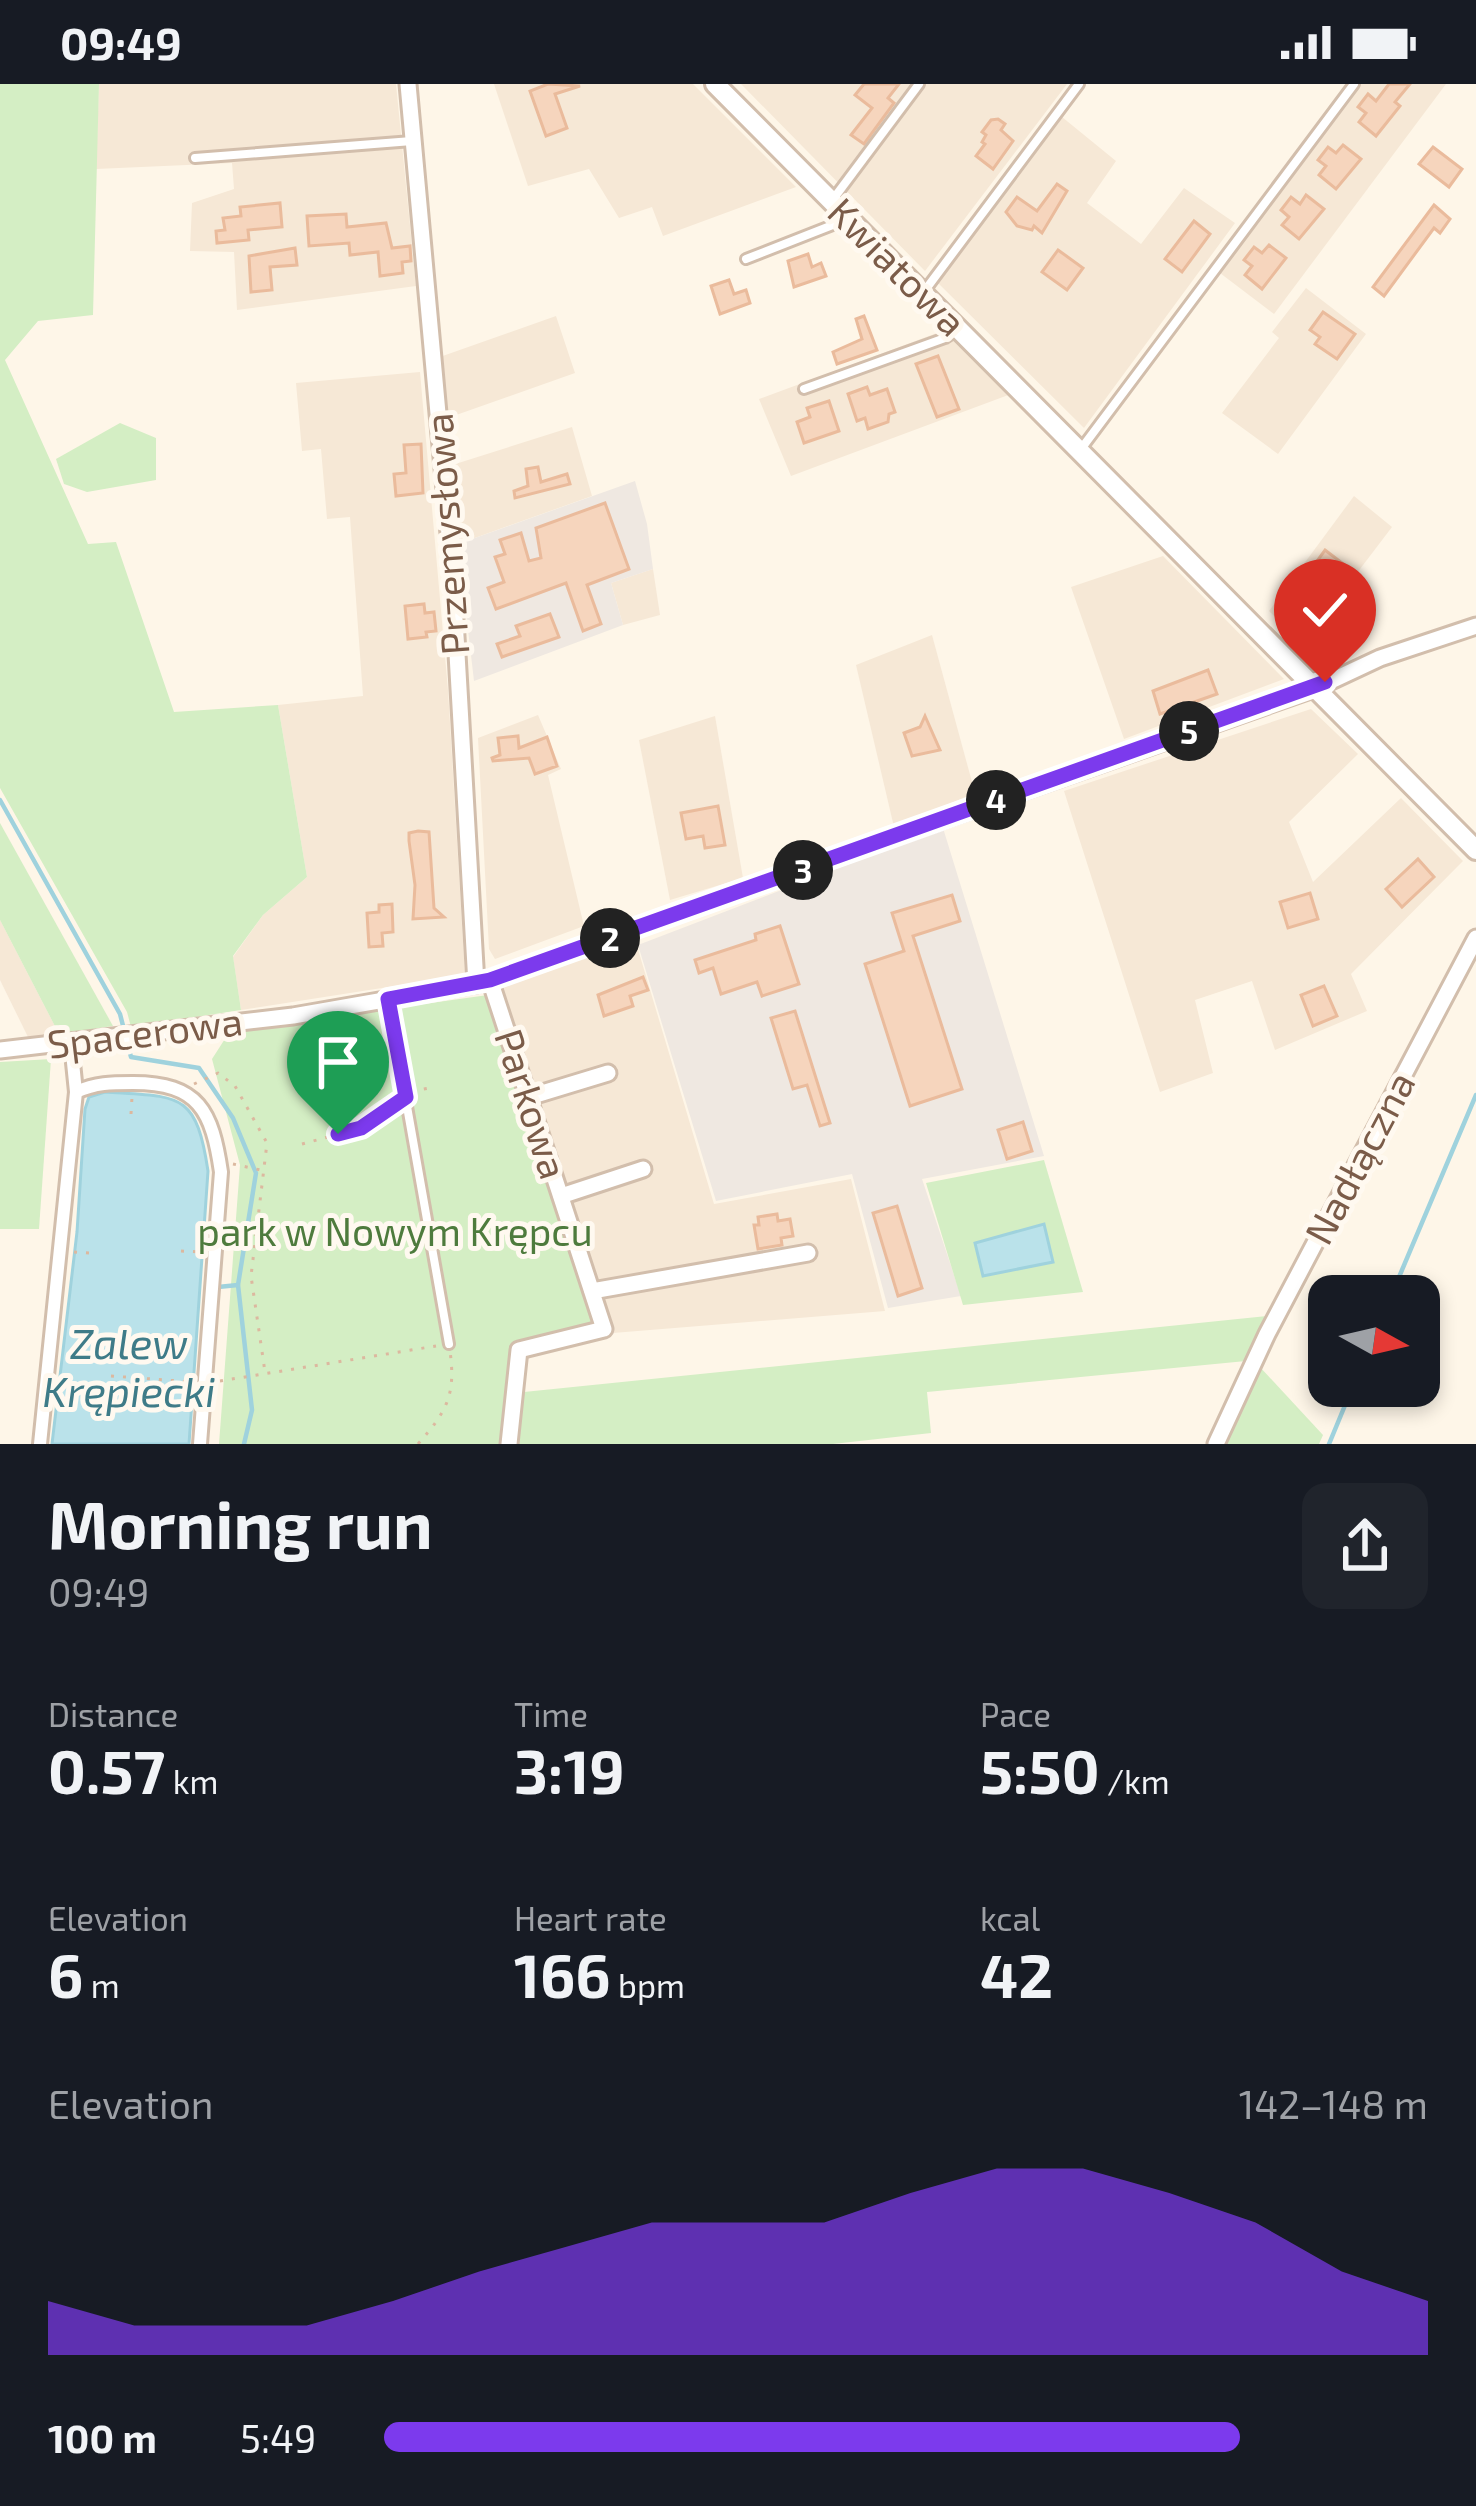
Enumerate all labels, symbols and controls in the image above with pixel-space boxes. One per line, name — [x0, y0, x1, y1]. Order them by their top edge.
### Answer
text: 09:49 — [60, 15, 182, 69]
street label: Kwiatowa — [819, 187, 977, 345]
street label: Przemysłowa — [414, 412, 477, 657]
pin — [1274, 559, 1376, 682]
icon: check — [1292, 577, 1358, 643]
pin: 5 — [1159, 701, 1219, 761]
text: 5 — [1180, 711, 1198, 751]
pin: 4 — [966, 770, 1026, 830]
text: 4 — [985, 780, 1007, 820]
pin: 3 — [773, 840, 833, 900]
text: 3 — [794, 850, 812, 890]
pin: 2 — [580, 908, 640, 968]
text: 2 — [600, 918, 620, 958]
street label: Spacerowa — [45, 996, 245, 1067]
pin — [287, 1011, 389, 1134]
street label: Parkowa — [486, 1023, 579, 1184]
icon: arrive — [305, 1029, 371, 1095]
street label: Nadłączna — [1294, 1063, 1424, 1252]
park label: park w Nowym Krępcu — [197, 1207, 593, 1254]
north arrow — [1308, 1275, 1440, 1407]
map controls — [1308, 1275, 1440, 1407]
water label: Zalew Krępiecki — [42, 1317, 216, 1416]
text: Morning run — [48, 1483, 433, 1562]
button: share — [1302, 1483, 1428, 1609]
text: 09:49 — [48, 1568, 149, 1615]
text: Distance — [48, 1694, 178, 1734]
text: Time — [514, 1694, 588, 1734]
text: Pace — [980, 1694, 1051, 1734]
text: 0.57 — [48, 1734, 165, 1806]
text: 3:19 — [514, 1734, 625, 1806]
text: 5:50 — [980, 1734, 1100, 1806]
text: km — [165, 1761, 218, 1801]
text: /km — [1100, 1761, 1170, 1801]
text: Elevation — [48, 1898, 188, 1938]
text: Heart rate — [514, 1898, 667, 1938]
text: kcal — [980, 1898, 1040, 1938]
text: 6 — [48, 1938, 83, 2010]
text: 166 — [514, 1938, 611, 2010]
text: 42 — [980, 1938, 1053, 2010]
text: m — [83, 1965, 120, 2005]
text: bpm — [611, 1965, 685, 2005]
text: Elevation — [48, 2080, 213, 2127]
text: 142–148 m — [1239, 2080, 1428, 2127]
text: 100 m — [48, 2414, 157, 2461]
text: 5:49 — [240, 2414, 316, 2461]

